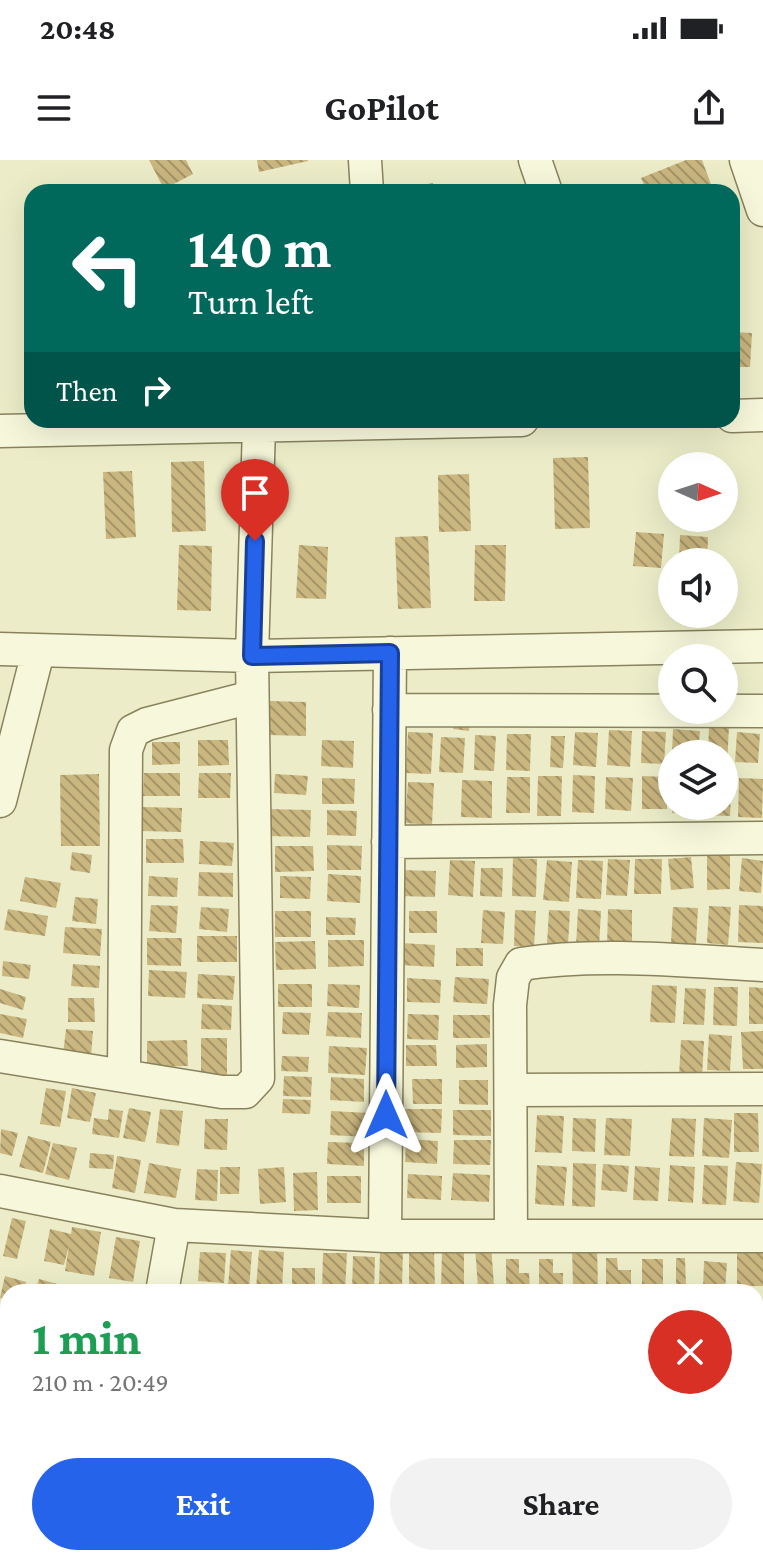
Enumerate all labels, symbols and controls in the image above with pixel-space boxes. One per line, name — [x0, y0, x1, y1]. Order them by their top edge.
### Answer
text: 20:48 — [40, 12, 116, 45]
icon: menu — [32, 86, 76, 130]
icon: share — [687, 86, 731, 130]
text: GoPilot — [324, 88, 439, 128]
icon: left — [56, 216, 160, 320]
text: 140 m — [188, 217, 331, 279]
text: Turn left — [188, 282, 313, 322]
icon: right — [134, 368, 178, 412]
text: Then — [56, 374, 118, 407]
north arrow — [658, 452, 738, 532]
map controls — [658, 452, 738, 820]
pin — [221, 459, 289, 541]
icon: arrive — [233, 471, 277, 515]
button: sound — [658, 548, 738, 628]
button: search — [658, 644, 738, 724]
button: layers — [658, 740, 738, 820]
position arrow — [344, 1073, 428, 1157]
button: close — [648, 1310, 732, 1394]
text: 1 min — [32, 1311, 141, 1364]
text: 210 m · 20:49 — [32, 1368, 169, 1397]
button: Exit — [32, 1458, 374, 1550]
button: Share — [390, 1458, 732, 1550]

